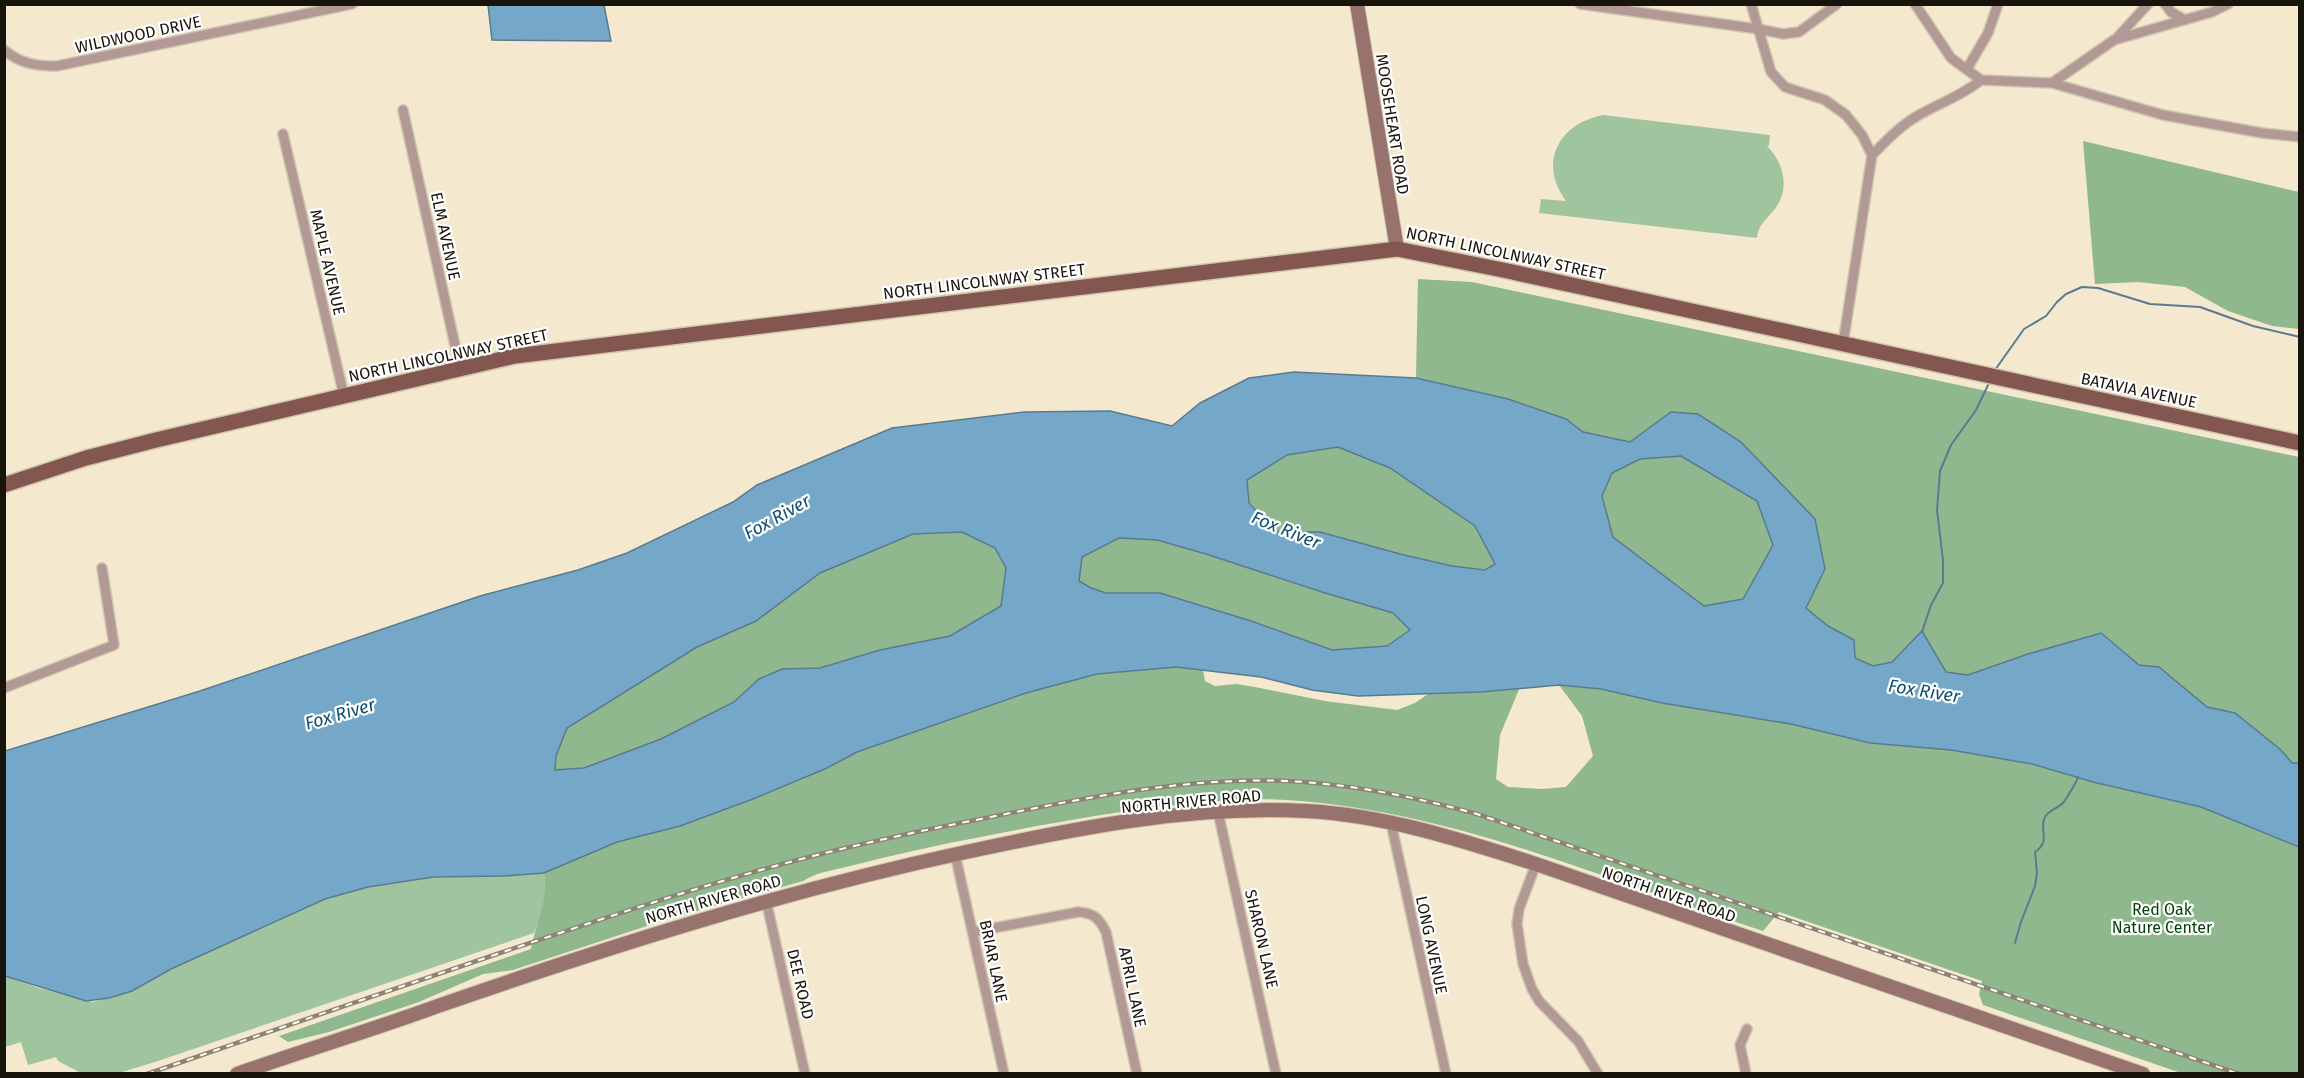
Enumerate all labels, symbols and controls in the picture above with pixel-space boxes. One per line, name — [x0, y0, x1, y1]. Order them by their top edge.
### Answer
street label: WILDWOOD DRIVE — [73, 12, 203, 57]
street label: MOOSEHEART ROAD — [1372, 52, 1413, 196]
street label: ELM AVENUE — [427, 190, 464, 282]
street label: MAPLE AVENUE — [306, 207, 349, 317]
street label: NORTH LINCOLNWAY STREET — [1404, 223, 1608, 284]
street label: NORTH LINCOLNWAY STREET — [882, 260, 1087, 303]
street label: NORTH LINCOLNWAY STREET — [347, 325, 550, 386]
street label: BATAVIA AVENUE — [2079, 369, 2199, 412]
water label: Fox River — [740, 489, 815, 544]
water label: Fox River — [1248, 506, 1325, 554]
water label: Fox River — [1887, 674, 1963, 708]
water label: Fox River — [302, 693, 379, 735]
street label: NORTH RIVER ROAD — [1120, 786, 1262, 817]
street label: NORTH RIVER ROAD — [1599, 863, 1738, 926]
street label: NORTH RIVER ROAD — [643, 871, 783, 928]
street label: SHARON LANE — [1241, 888, 1282, 991]
street label: LONG AVENUE — [1412, 894, 1451, 996]
park label: Red Oak Nature Center — [2112, 900, 2213, 937]
street label: BRIAR LANE — [976, 918, 1012, 1004]
street label: APRIL LANE — [1115, 945, 1150, 1029]
street label: DEE ROAD — [783, 947, 818, 1021]

